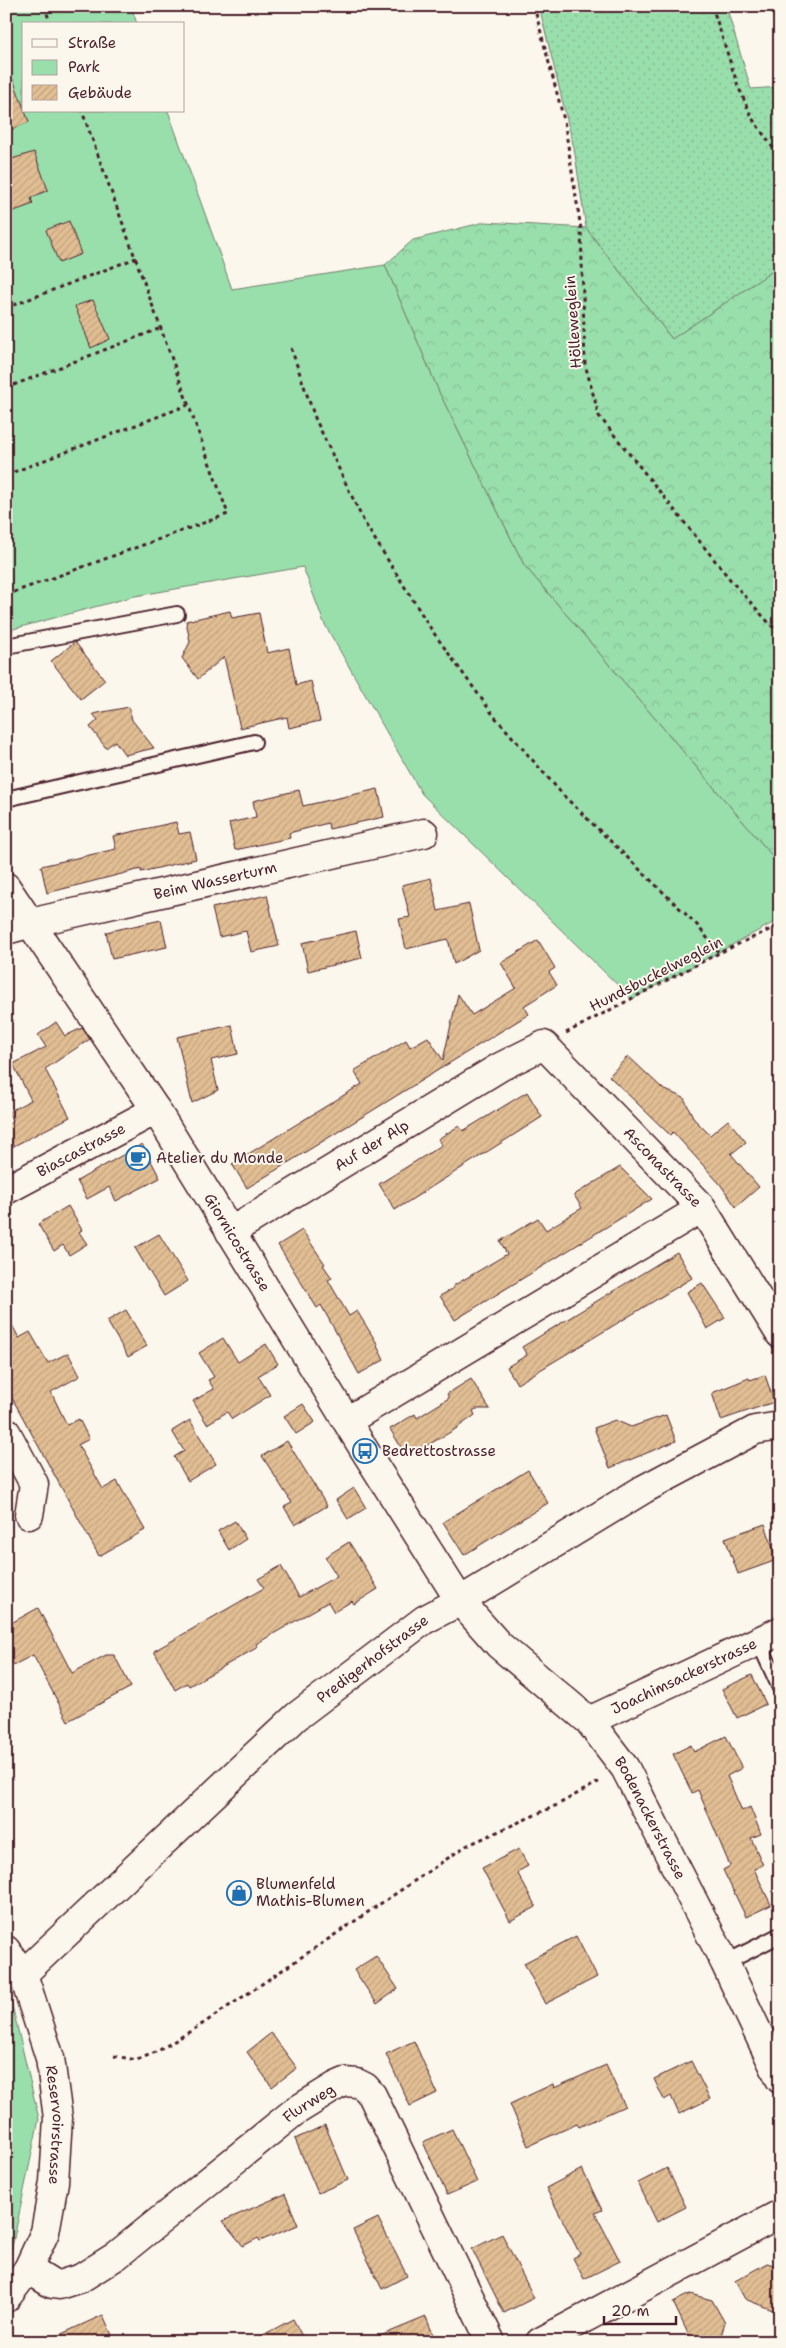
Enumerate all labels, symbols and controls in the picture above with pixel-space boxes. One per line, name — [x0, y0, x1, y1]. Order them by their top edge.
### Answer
legend — [22, 22, 185, 112]
text: Straße — [68, 33, 116, 53]
text: Park — [68, 57, 100, 77]
text: Gebäude — [68, 83, 132, 103]
street label: Hölleweglein — [560, 275, 586, 369]
street label: Beim Wasserturm — [152, 857, 279, 904]
street label: Hundsbuckelweglein — [586, 932, 726, 1016]
street label: Auf der Alp — [331, 1115, 413, 1176]
street label: Biascastrasse — [33, 1118, 129, 1182]
street label: Asconastrasse — [619, 1123, 706, 1212]
cafe icon: Atelier du Monde — [125, 1145, 151, 1171]
place label: Atelier du Monde — [156, 1148, 284, 1168]
street label: Giornicostrasse — [199, 1189, 275, 1295]
bus stop icon: Bedrettostrasse — [352, 1438, 378, 1464]
place label: Bedrettostrasse — [382, 1441, 496, 1461]
street label: Predigerhofstrasse — [312, 1610, 433, 1708]
street label: Joachimsackerstrasse — [608, 1633, 760, 1719]
street label: Bodenackerstrasse — [610, 1752, 690, 1883]
place label: Blumenfeld Mathis-Blumen — [256, 1874, 365, 1911]
shop icon: Blumenfeld Mathis-Blumen — [226, 1880, 252, 1906]
street label: Reservoirstrasse — [41, 2064, 68, 2185]
street label: Flurweg — [278, 2079, 339, 2127]
scale bar — [604, 2293, 676, 2325]
text: 20 m — [611, 2301, 650, 2321]

